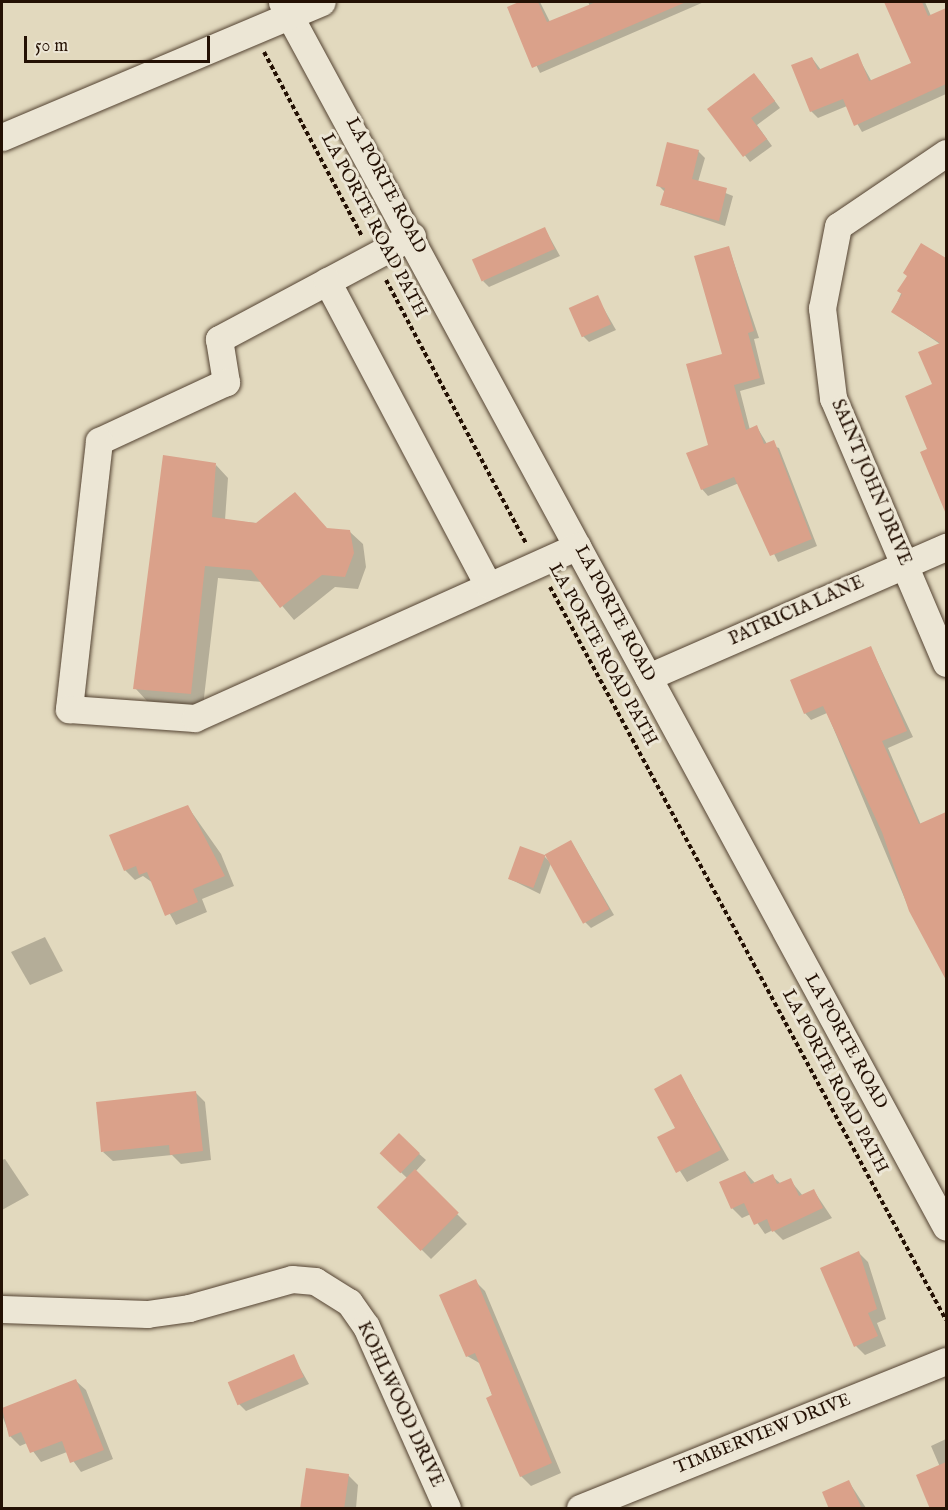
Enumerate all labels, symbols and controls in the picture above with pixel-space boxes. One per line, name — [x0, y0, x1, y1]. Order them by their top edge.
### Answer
scale bar — [27, 24, 213, 62]
text: 50 m — [35, 35, 68, 58]
street label: LA PORTE ROAD — [340, 114, 430, 258]
street label: LA PORTE ROAD PATH — [315, 130, 431, 322]
street label: SAINT JOHN DRIVE — [825, 397, 915, 569]
street label: LA PORTE ROAD — [569, 542, 659, 686]
street label: LA PORTE ROAD PATH — [543, 560, 661, 750]
street label: PATRICIA LANE — [726, 573, 868, 651]
street label: LA PORTE ROAD — [799, 971, 891, 1113]
street label: LA PORTE ROAD PATH — [776, 986, 892, 1178]
street label: KOHLWOOD DRIVE — [351, 1319, 447, 1491]
street label: TIMBERVIEW DRIVE — [672, 1390, 854, 1480]

